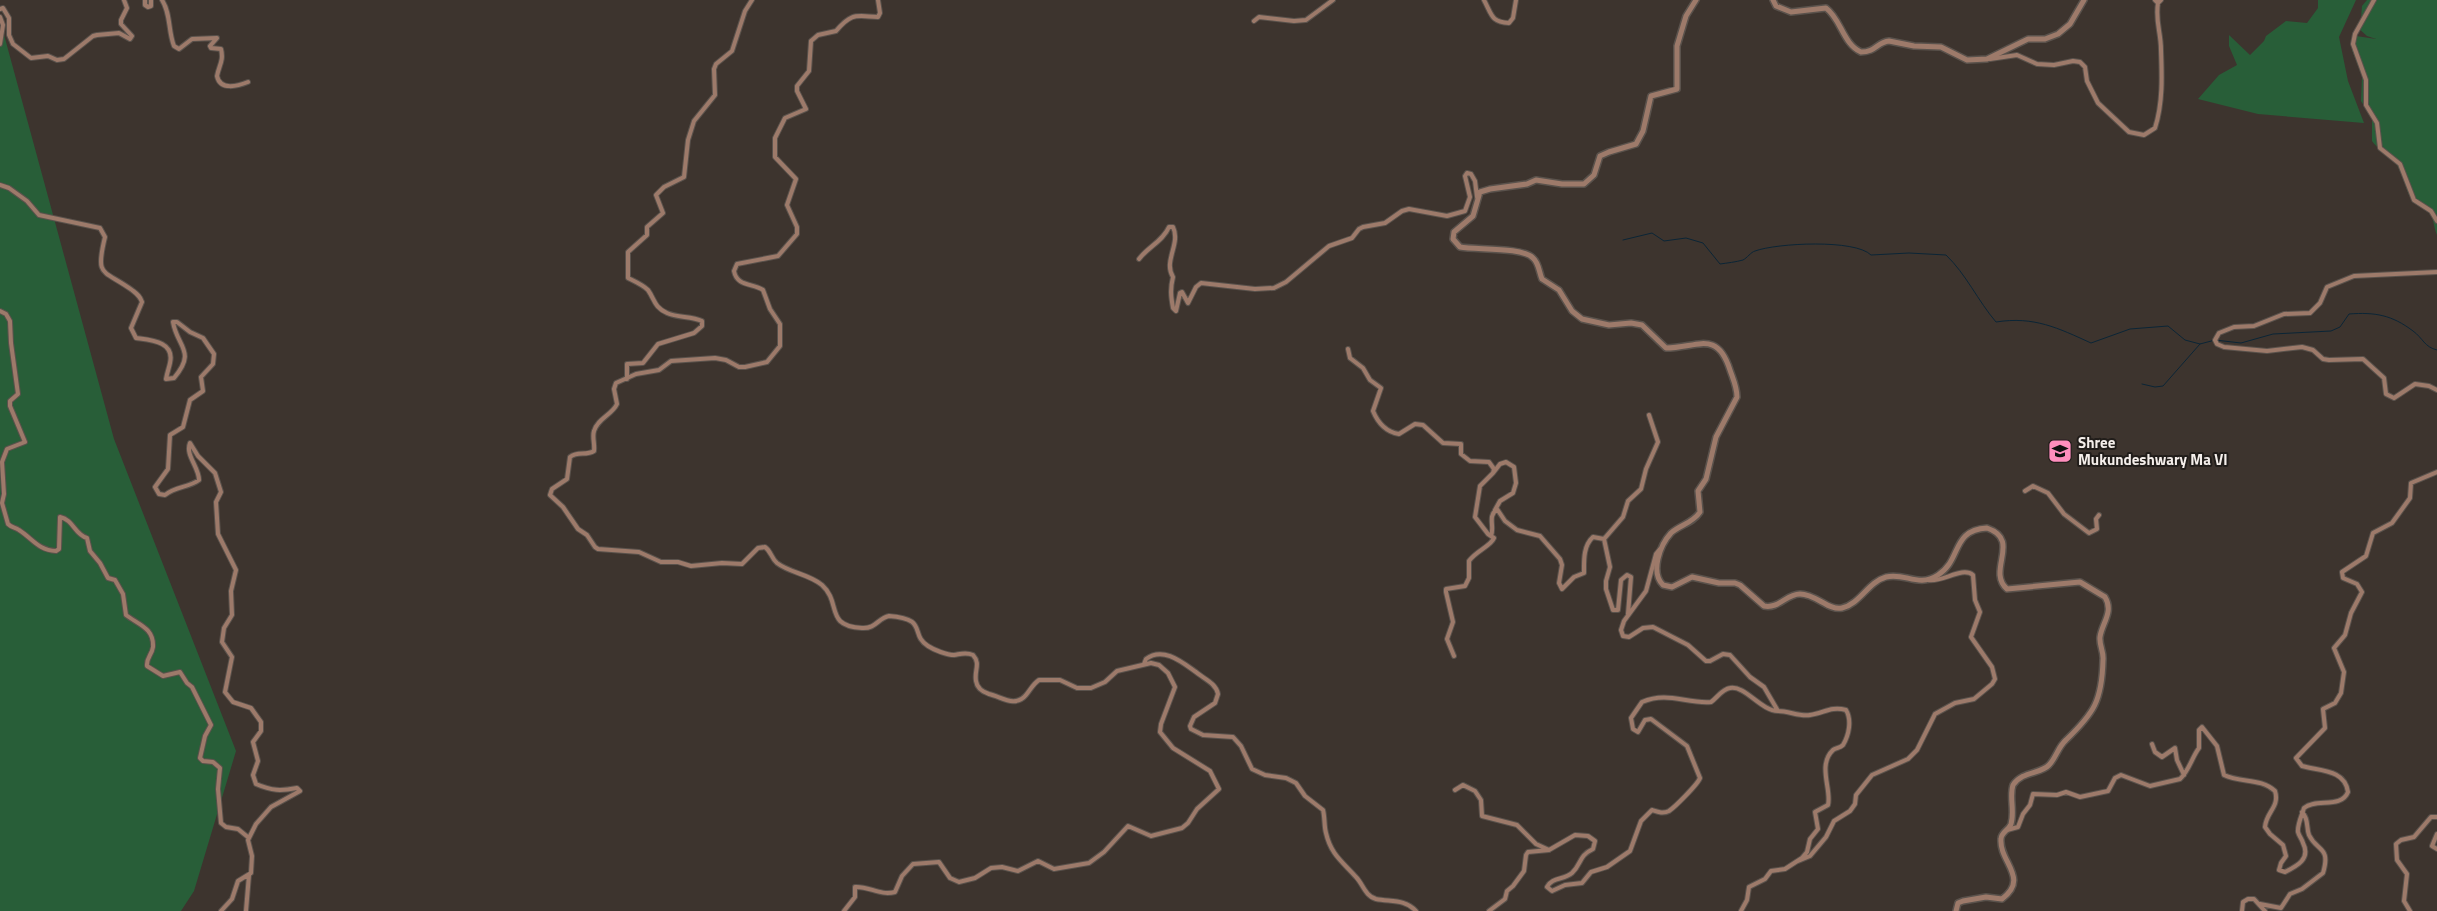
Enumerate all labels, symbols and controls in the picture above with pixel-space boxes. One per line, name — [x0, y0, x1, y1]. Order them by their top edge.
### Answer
place label: Shree Mukundeshwary Ma VI — [2078, 431, 2227, 471]
school or university icon: Shree Mukundeshwary Ma VI — [2047, 438, 2073, 464]

